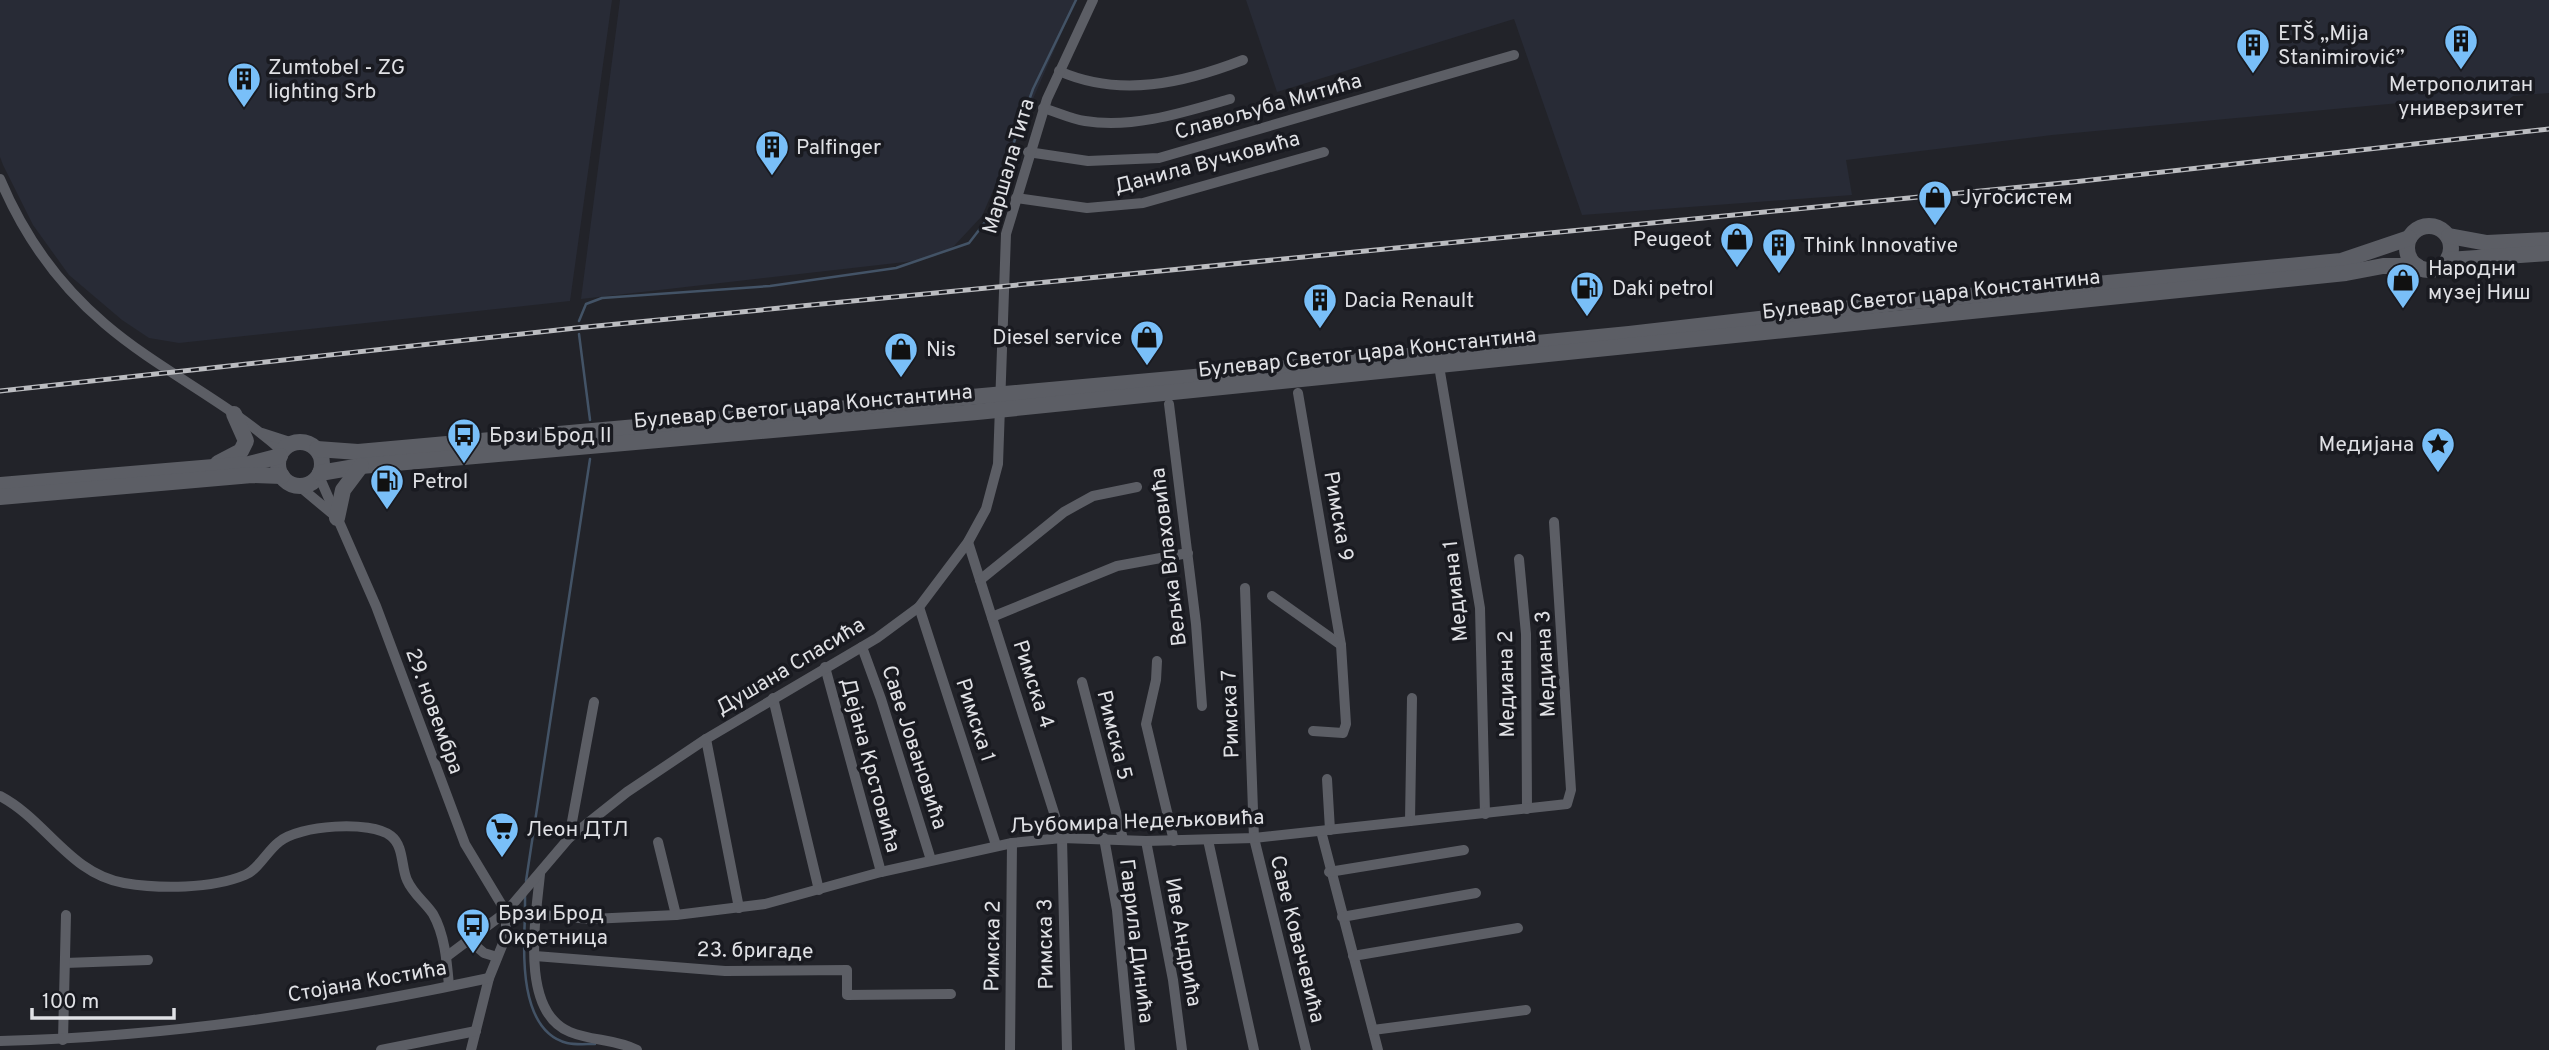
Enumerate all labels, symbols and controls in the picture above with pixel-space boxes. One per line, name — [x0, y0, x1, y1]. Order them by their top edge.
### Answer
place label: ETŠ „Mija Stanimirović” — [2278, 20, 2405, 72]
building icon: Метрополитан универзитет — [2442, 22, 2480, 71]
building icon: ETŠ „Mija Stanimirović” — [2234, 26, 2272, 75]
place label: Zumtobel - ZG lighting Srb — [268, 55, 405, 106]
building icon: Zumtobel - ZG lighting Srb — [225, 60, 263, 109]
street label: Славољуба Митића — [1172, 68, 1365, 147]
place label: Метрополитан универзитет — [2389, 72, 2533, 123]
street label: Маршала Тита — [977, 96, 1042, 237]
street label: Данила Вучковића — [1112, 126, 1303, 201]
building icon: Palfinger — [753, 128, 791, 177]
place label: Palfinger — [796, 135, 881, 162]
shop icon: Југосистем — [1916, 178, 1954, 227]
place label: Југосистем — [1960, 185, 2073, 212]
shop icon: Peugeot — [1718, 220, 1756, 269]
building icon: Think Innovative — [1760, 226, 1798, 275]
place label: Peugeot — [1633, 227, 1712, 254]
place label: Think Innovative — [1803, 233, 1958, 260]
place label: Народни музеј Ниш — [2428, 256, 2531, 307]
shop icon: Народни музеј Ниш — [2384, 261, 2422, 310]
street label: Булевар Светог цара Константина — [1761, 264, 2102, 327]
fuel station icon: Daki petrol — [1568, 269, 1606, 318]
place label: Daki petrol — [1612, 276, 1714, 303]
building icon: Dacia Renault — [1301, 281, 1339, 330]
place label: Dacia Renault — [1344, 288, 1474, 315]
shop icon: Diesel service — [1128, 318, 1166, 367]
street label: Булевар Светог цара Константина — [1197, 322, 1538, 385]
place label: Diesel service — [992, 325, 1122, 352]
shop icon: Nis — [882, 330, 920, 379]
place label: Nis — [926, 337, 956, 364]
street label: Булевар Светог цара Константина — [633, 379, 974, 436]
bus stop icon: Брзи Брод II — [445, 416, 483, 465]
place label: Брзи Брод II — [489, 423, 612, 450]
place icon: Медијана — [2419, 425, 2457, 474]
place label: Медијана — [2319, 432, 2414, 459]
fuel station icon: Petrol — [368, 462, 406, 511]
street label: Вељка Влаховића — [1145, 466, 1194, 647]
place label: Petrol — [412, 469, 468, 496]
street label: Римска 9 — [1316, 469, 1359, 563]
street label: Медиана 1 — [1438, 539, 1475, 643]
street label: Медиана 3 — [1530, 610, 1563, 718]
street label: Душана Спасића — [711, 612, 870, 722]
street label: Медиана 2 — [1493, 630, 1522, 738]
street label: Римска 4 — [1006, 637, 1060, 732]
street label: 29. новембра — [398, 645, 469, 778]
street label: Саве Јовановића — [874, 662, 953, 833]
street label: Римска 7 — [1216, 669, 1247, 759]
street label: Дејана Крстовића — [833, 675, 906, 856]
street label: Римска 1 — [948, 675, 1001, 766]
street label: Римска 5 — [1089, 688, 1138, 783]
street label: Љубомира Недељковића — [1009, 805, 1265, 840]
supermarket icon: Леон ДТЛ — [483, 810, 521, 859]
place label: Леон ДТЛ — [526, 817, 629, 844]
street label: Саве Ковачевића — [1263, 853, 1330, 1026]
street label: Гаврила Динића — [1112, 857, 1159, 1025]
street label: Иве Андрића — [1158, 876, 1207, 1009]
street label: Римска 3 — [1032, 898, 1061, 990]
street label: Римска 2 — [979, 900, 1008, 992]
place label: Брзи Брод Окретница — [498, 901, 608, 952]
bus stop icon: Брзи Брод Окретница — [454, 906, 492, 955]
street label: 23. бригаде — [696, 937, 814, 966]
street label: Стојана Костића — [286, 955, 449, 1010]
scale bar — [32, 976, 173, 1020]
text: 100 m — [42, 989, 99, 1016]

